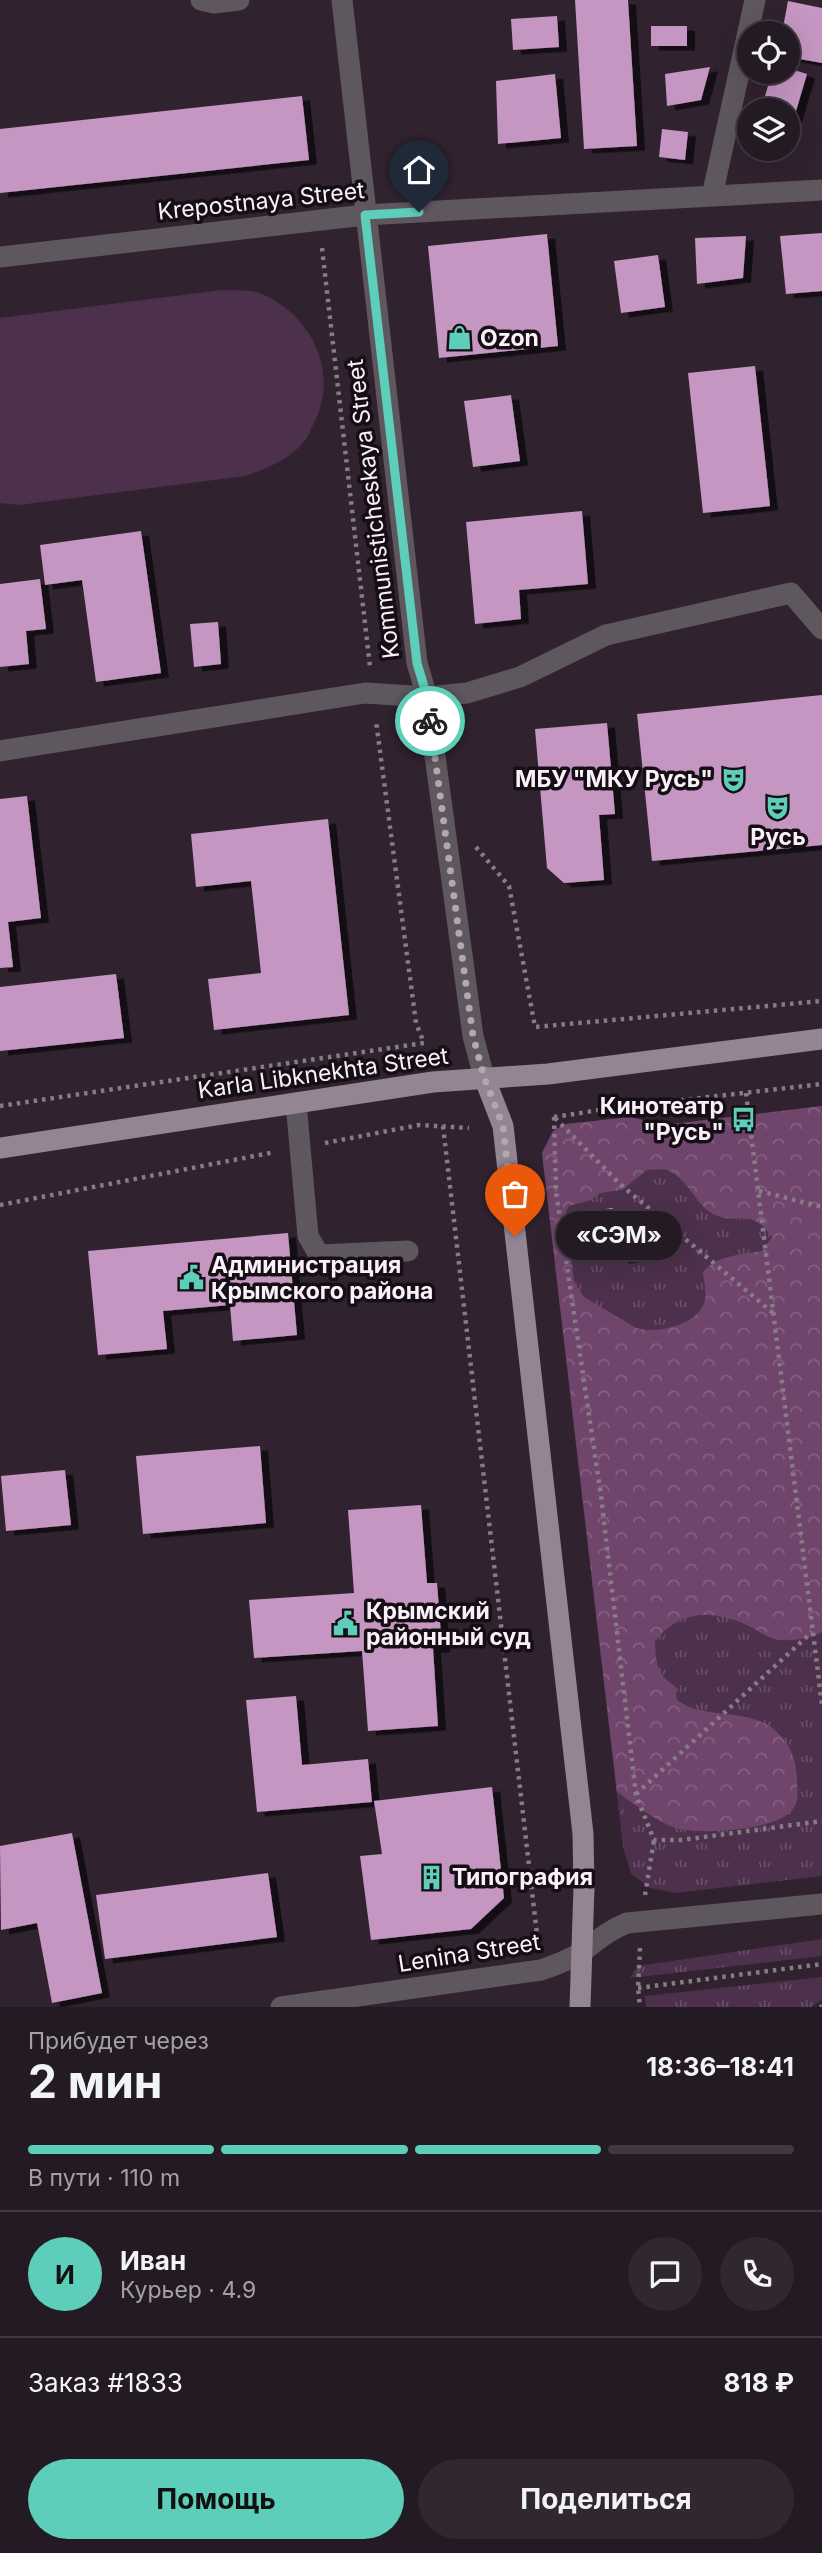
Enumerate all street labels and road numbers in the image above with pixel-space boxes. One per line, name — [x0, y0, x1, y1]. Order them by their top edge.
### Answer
street label: Krepostnaya Street — [156, 176, 366, 226]
street label: Kommunisticheskaya Street — [341, 357, 405, 660]
street label: Karla Libknekhta Street — [196, 1041, 451, 1104]
street label: Lenina Street — [396, 1928, 542, 1978]

